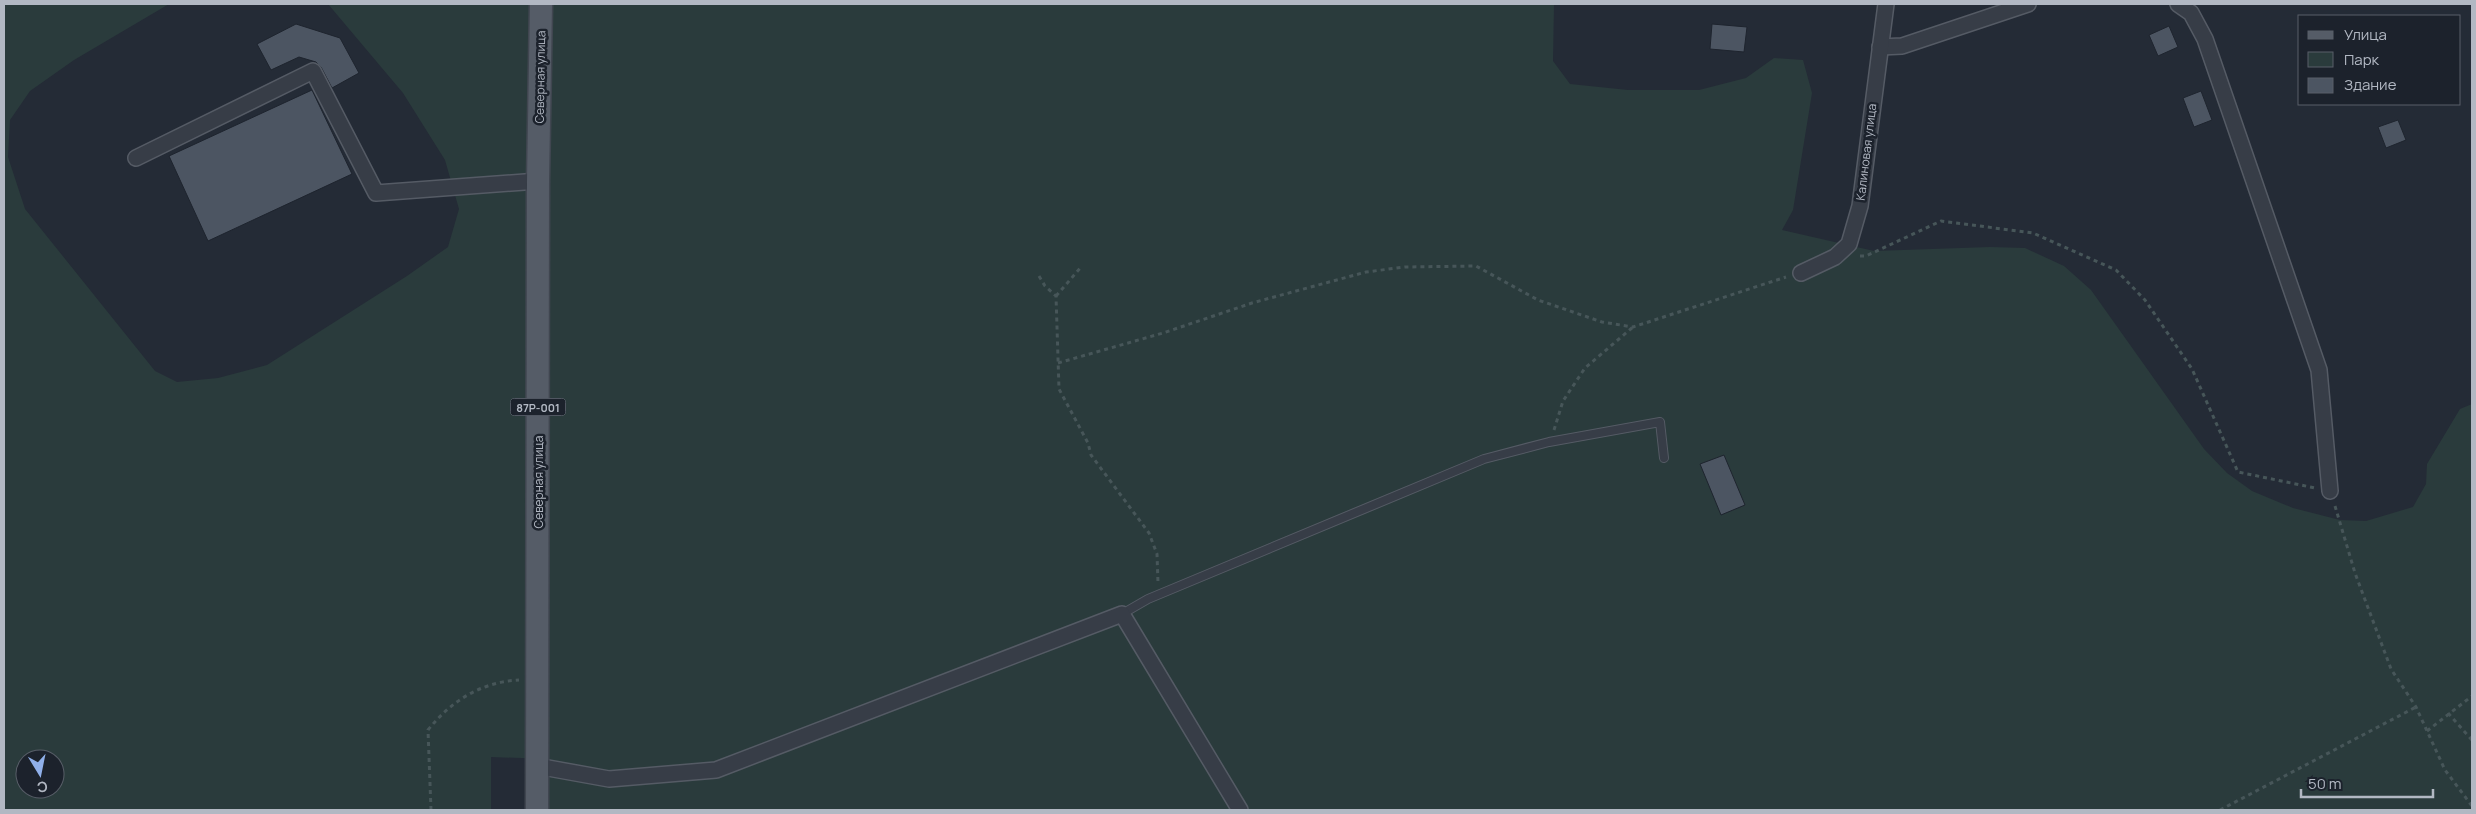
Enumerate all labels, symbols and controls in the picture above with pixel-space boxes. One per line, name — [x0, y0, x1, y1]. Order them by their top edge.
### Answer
legend — [2298, 15, 2461, 105]
text: Улица — [2344, 24, 2387, 45]
street label: Северная улица — [531, 30, 549, 124]
text: Парк — [2344, 49, 2380, 70]
text: Здание — [2344, 74, 2397, 95]
street label: Калиновая улица — [1852, 102, 1880, 202]
road number: 87Р-001 — [510, 398, 566, 416]
street label: Северная улица — [530, 436, 547, 528]
north arrow — [15, 749, 65, 799]
scale bar — [2301, 766, 2434, 798]
text: 50 m — [2308, 773, 2342, 794]
text: С — [36, 777, 49, 798]

